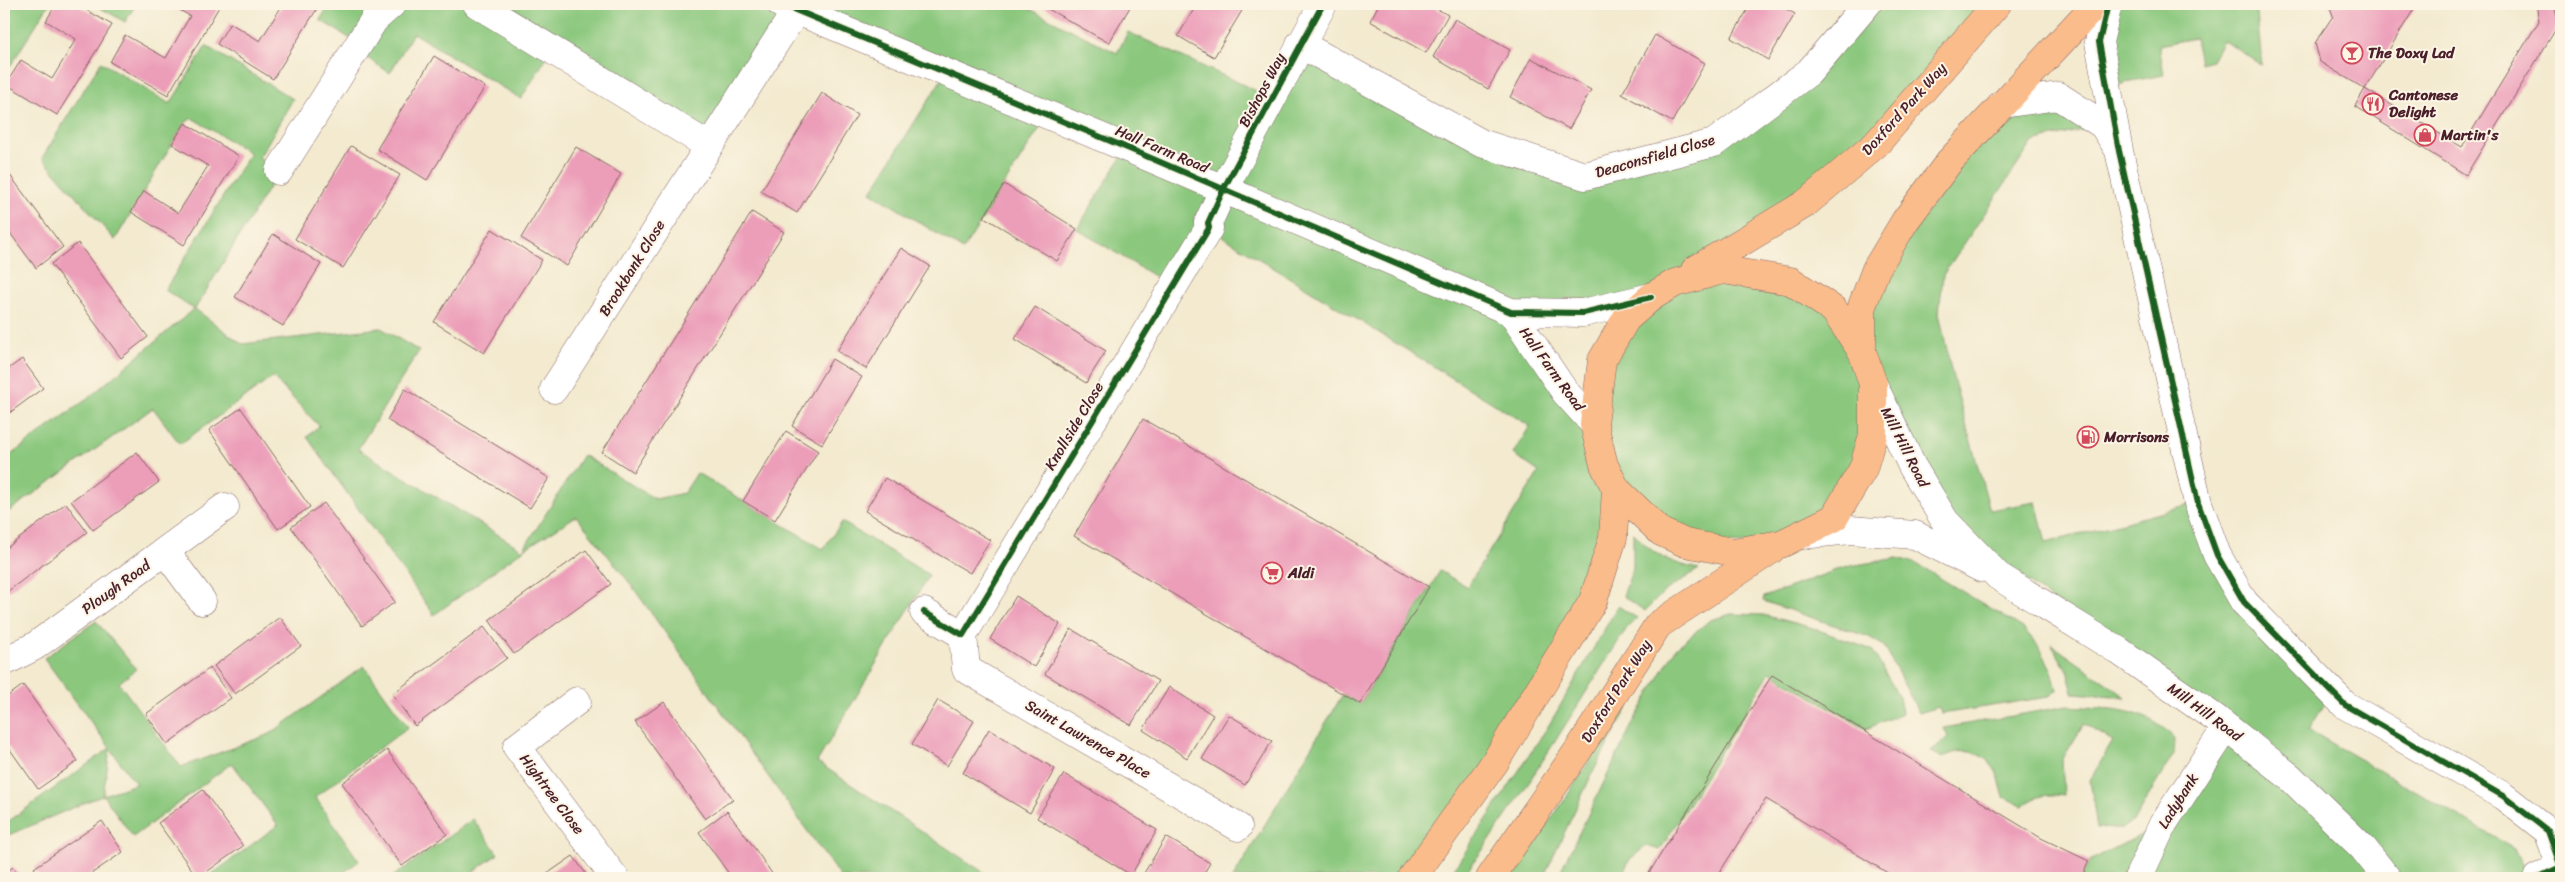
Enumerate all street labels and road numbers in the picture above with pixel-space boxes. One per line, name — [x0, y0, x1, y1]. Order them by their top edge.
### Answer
street label: Bishops Way — [1231, 48, 1293, 132]
street label: Doxford Park Way — [1855, 56, 1953, 162]
street label: Hall Farm Road — [1111, 118, 1214, 181]
street label: Deaconsfield Close — [1592, 126, 1718, 186]
street label: Brookbank Close — [592, 214, 672, 322]
street label: Hall Farm Road — [1512, 321, 1592, 418]
street label: Knollside Close — [1037, 376, 1111, 475]
street label: Mill Hill Road — [1873, 402, 1937, 493]
street label: Plough Road — [76, 552, 157, 621]
street label: Doxford Park Way — [1574, 634, 1658, 748]
street label: Mill Hill Road — [2162, 676, 2249, 749]
street label: Saint Lawrence Place — [1020, 692, 1156, 786]
street label: Hightree Close — [513, 748, 592, 841]
street label: Ladybank — [2151, 768, 2205, 834]

